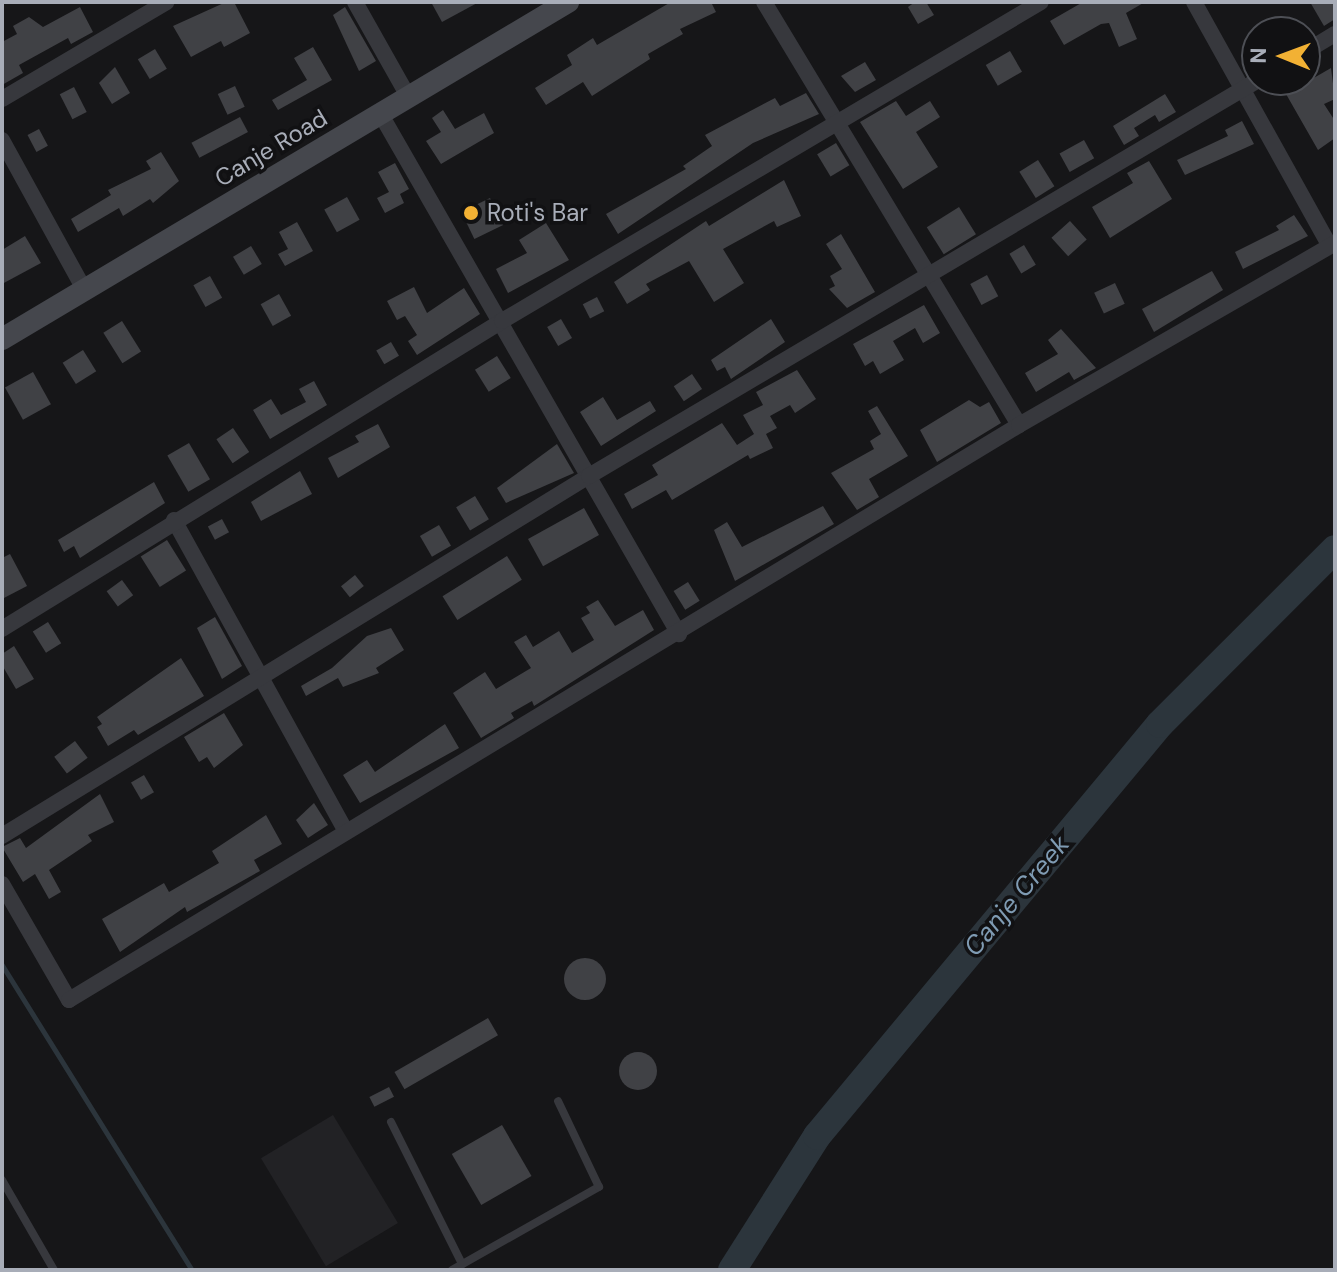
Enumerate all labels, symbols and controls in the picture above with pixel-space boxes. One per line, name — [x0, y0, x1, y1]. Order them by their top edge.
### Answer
north arrow — [1241, 16, 1321, 96]
text: N — [1244, 47, 1273, 64]
street label: Canje Road — [210, 103, 332, 193]
place label: Roti's Bar — [487, 199, 588, 227]
marker: Roti's Bar — [462, 204, 480, 222]
water label: Canje Creek — [958, 829, 1076, 963]

